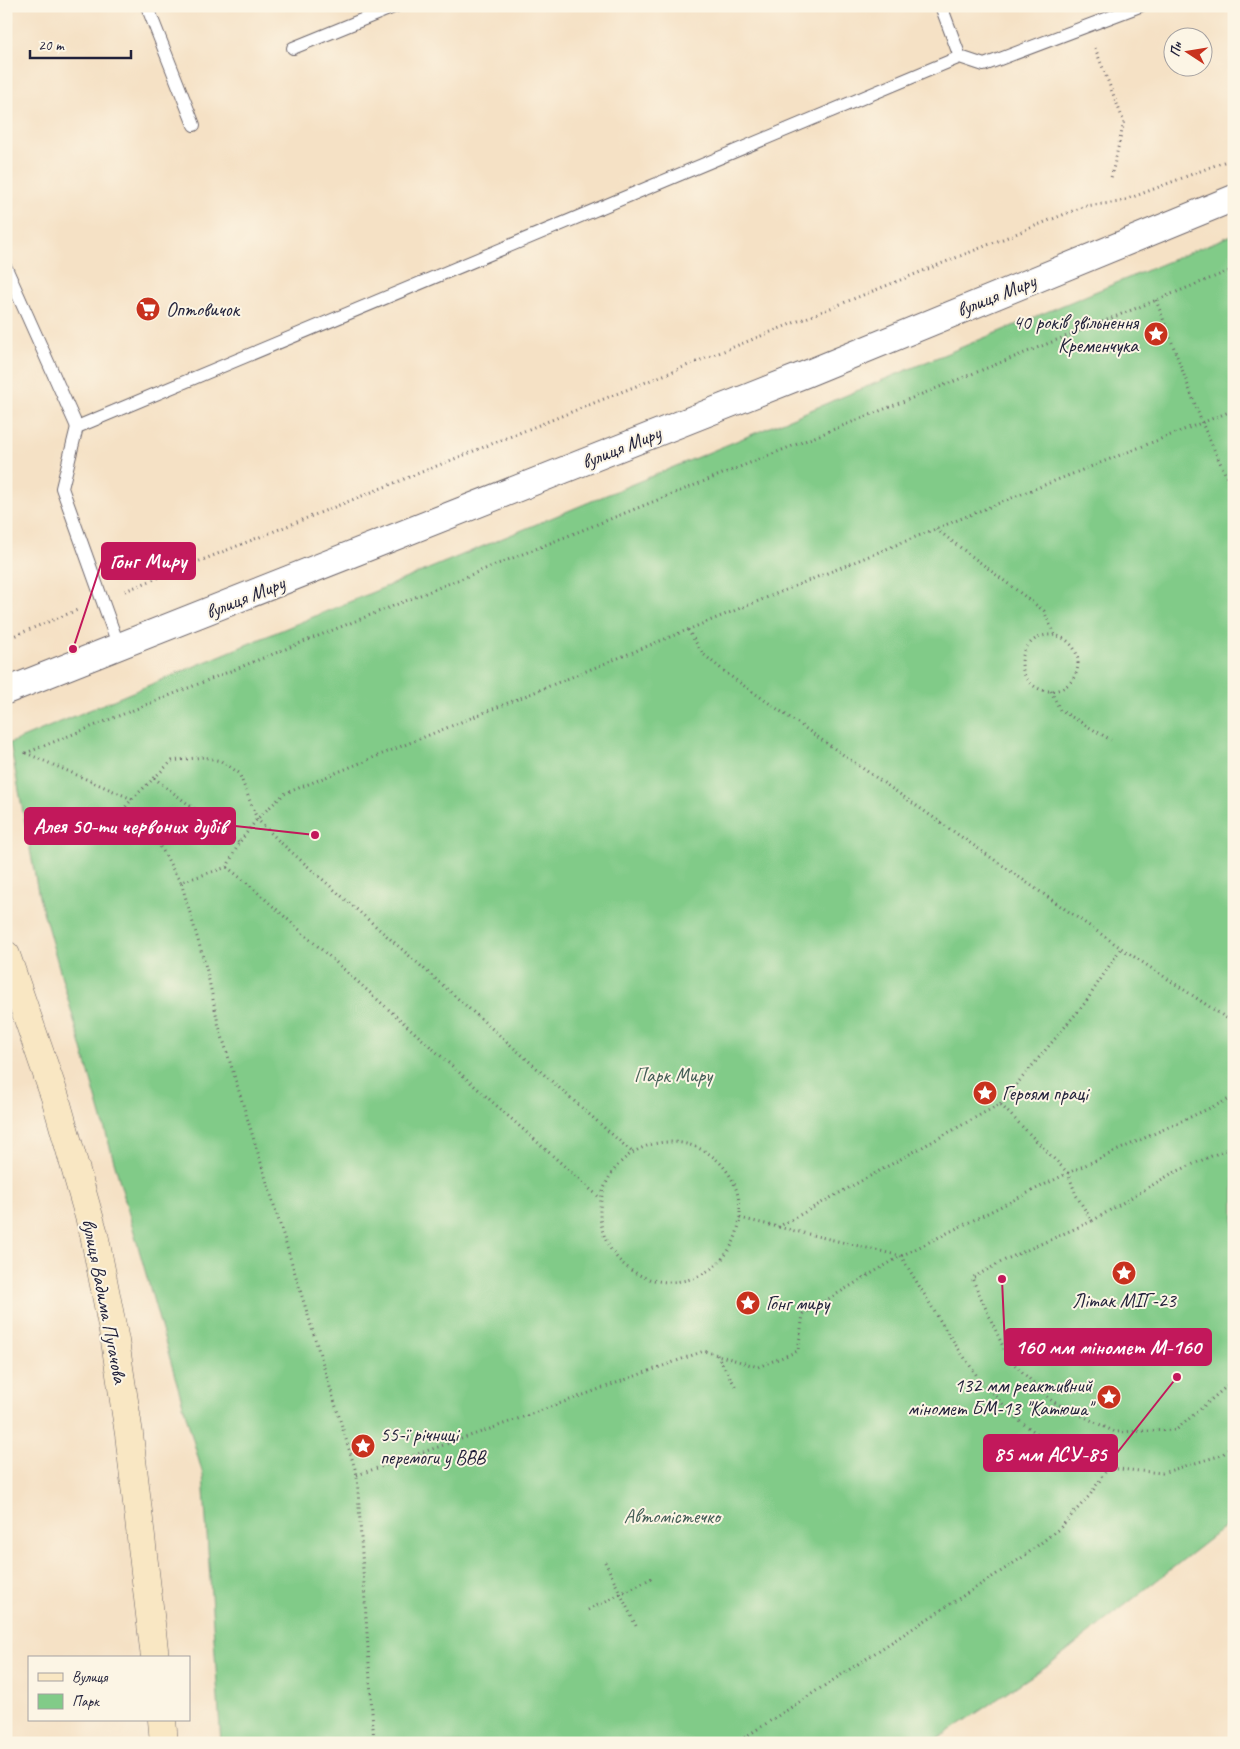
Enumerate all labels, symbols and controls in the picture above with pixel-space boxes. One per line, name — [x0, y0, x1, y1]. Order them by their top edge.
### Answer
scale bar — [30, 28, 131, 60]
north arrow — [1162, 28, 1212, 78]
text: 20 m — [38, 36, 65, 55]
text: Пн — [1166, 40, 1186, 58]
street label: вулиця Миру — [953, 268, 1041, 323]
supermarket icon: Оптовичок — [135, 296, 161, 322]
place label: Оптовичок — [166, 297, 241, 322]
place label: 40 рокiв звiльнення Кременчука — [1013, 310, 1140, 358]
place icon: 40 рокiв звiльнення Кременчука — [1143, 321, 1169, 347]
street label: вулиця Миру — [578, 420, 666, 475]
callout: Гонг Миру — [102, 543, 195, 579]
text: Гонг Миру — [110, 548, 189, 574]
street label: вулиця Миру — [202, 570, 290, 625]
callout: Алея 50-ти червоних дубів — [25, 808, 235, 844]
text: Алея 50-ти червоних дубів — [33, 813, 231, 840]
park label: Парк Миру — [634, 1063, 714, 1088]
place icon: Героям працi — [972, 1080, 998, 1106]
place label: Героям працi — [1002, 1081, 1090, 1106]
street label: вулиця Вадима Пугачова — [76, 1217, 133, 1387]
place icon: Літак МІГ-23 — [1111, 1260, 1137, 1286]
place label: Літак МІГ-23 — [1072, 1288, 1178, 1313]
place icon: Гонг миру — [735, 1290, 761, 1316]
place label: Гонг миру — [766, 1291, 831, 1316]
callout: 160 мм міномет М-160 — [1005, 1329, 1211, 1365]
text: 160 мм міномет М-160 — [1015, 1334, 1204, 1360]
place label: 132 мм реактивний міномет БМ-13 "Катюша" — [908, 1373, 1096, 1421]
place icon: 132 мм реактивний міномет БМ-13 "Катюша" — [1096, 1384, 1122, 1410]
place label: 55-ї річниці перемоги у ВВВ — [380, 1422, 487, 1470]
place icon: 55-ї річниці перемоги у ВВВ — [350, 1433, 376, 1459]
callout: 85 мм АСУ-85 — [984, 1435, 1117, 1471]
text: 85 мм АСУ-85 — [994, 1441, 1108, 1467]
park label: Автомістечко — [624, 1504, 722, 1529]
legend — [28, 1656, 190, 1722]
text: Вулиця — [72, 1668, 109, 1687]
text: Парк — [72, 1692, 100, 1711]

